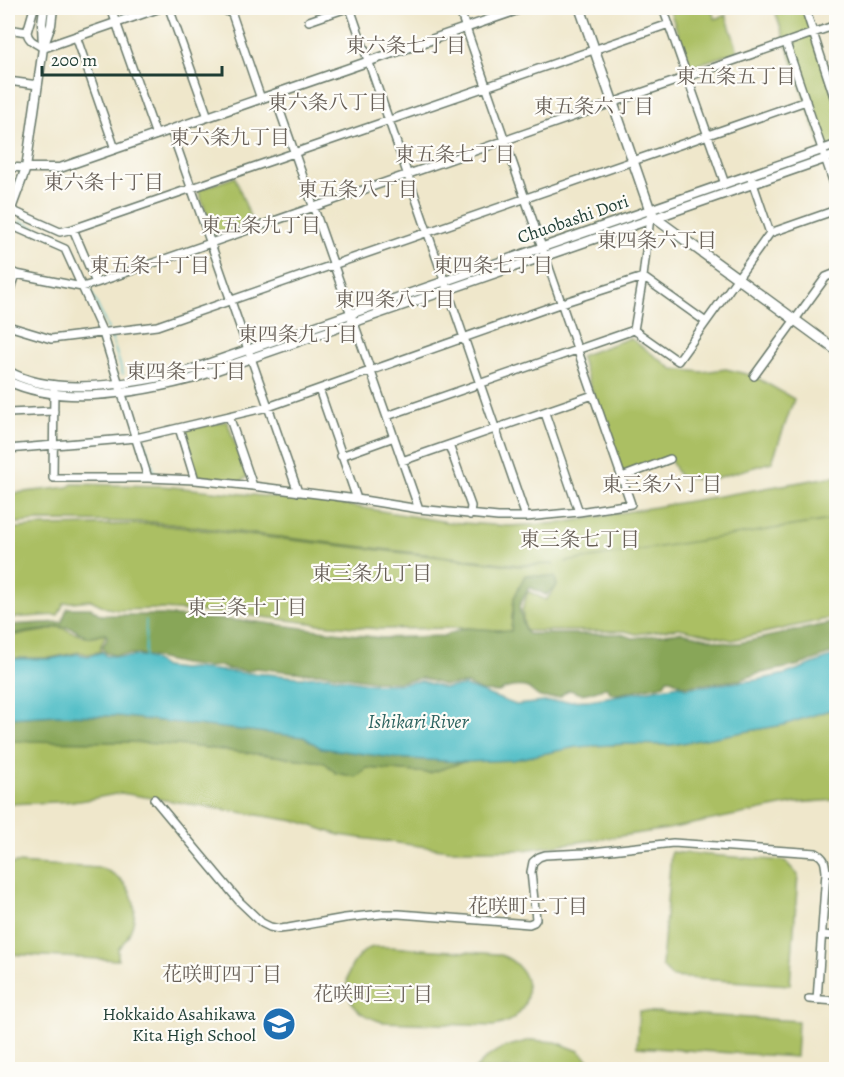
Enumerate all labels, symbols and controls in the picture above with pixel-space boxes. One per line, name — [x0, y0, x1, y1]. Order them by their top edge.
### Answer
district label: 東六条七丁目 — [346, 32, 466, 59]
scale bar — [42, 39, 222, 77]
text: 200 m — [51, 48, 97, 72]
district label: 東五条五丁目 — [676, 63, 796, 90]
district label: 東六条八丁目 — [268, 89, 388, 116]
district label: 東五条六丁目 — [534, 93, 654, 120]
district label: 東六条九丁目 — [170, 124, 290, 151]
district label: 東五条七丁目 — [395, 141, 515, 168]
district label: 東六条十丁目 — [44, 169, 164, 196]
district label: 東五条八丁目 — [298, 176, 418, 203]
street label: Chuobashi Dori — [514, 189, 632, 249]
district label: 東五条九丁目 — [201, 212, 321, 239]
district label: 東四条六丁目 — [597, 227, 717, 254]
district label: 東五条十丁目 — [90, 252, 210, 279]
district label: 東四条七丁目 — [433, 252, 553, 279]
district label: 東四条八丁目 — [335, 286, 455, 313]
district label: 東四条九丁目 — [238, 321, 358, 348]
district label: 東四条十丁目 — [126, 358, 246, 385]
district label: 東三条六丁目 — [602, 471, 722, 498]
district label: 東三条七丁目 — [520, 526, 640, 553]
district label: 東三条九丁目 — [312, 560, 432, 587]
district label: 東三条十丁目 — [187, 594, 307, 621]
water label: Ishikari River — [368, 708, 469, 735]
district label: 花咲町二丁目 — [468, 893, 588, 920]
district label: 花咲町四丁目 — [162, 961, 282, 988]
district label: 花咲町三丁目 — [313, 981, 433, 1008]
place label: Hokkaido Asahikawa Kita High School — [102, 1002, 257, 1047]
school or university icon: Hokkaido Asahikawa Kita High School — [261, 1006, 297, 1042]

